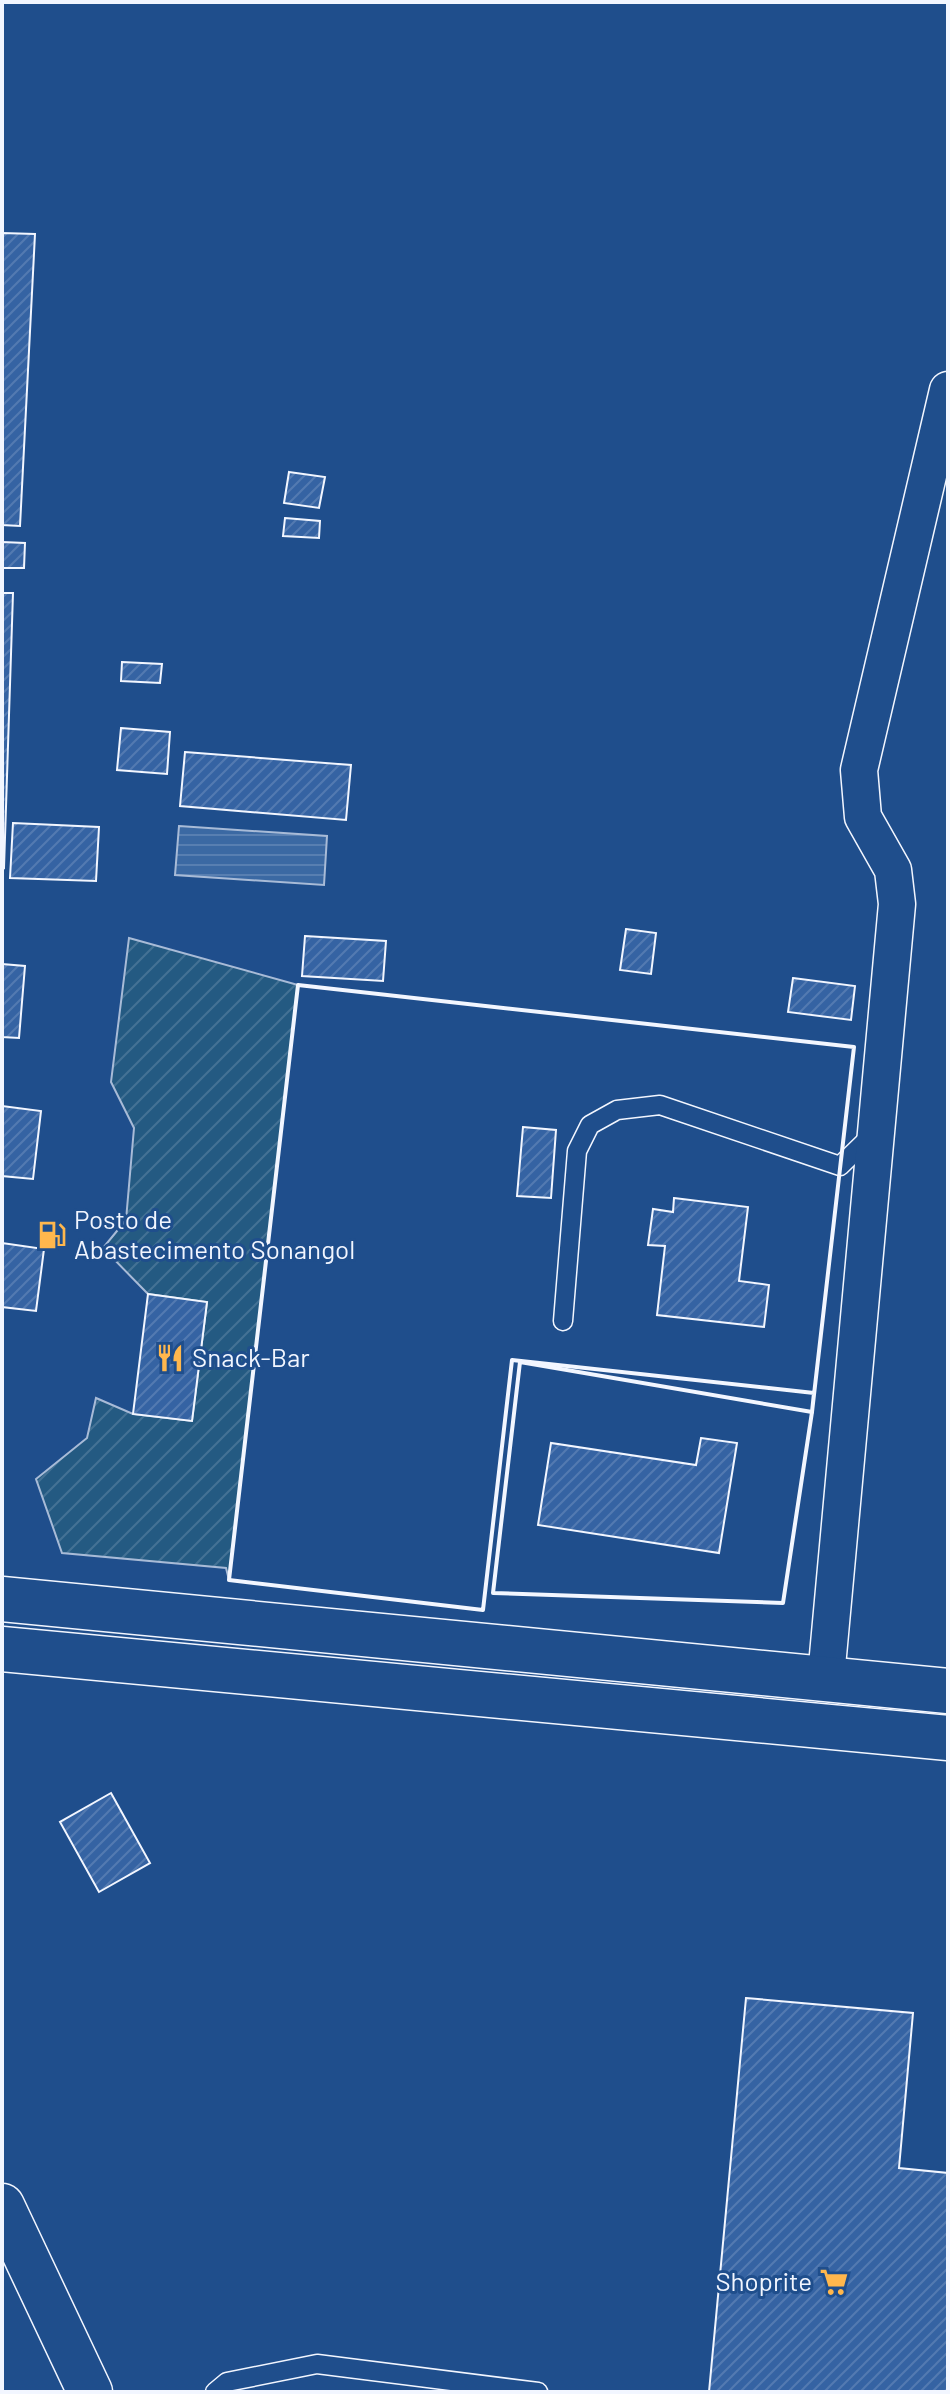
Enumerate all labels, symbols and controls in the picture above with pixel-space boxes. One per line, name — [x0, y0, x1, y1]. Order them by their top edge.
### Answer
place label: Posto de Abastecimento Sonangol — [74, 1203, 355, 1264]
fuel station icon: Posto de Abastecimento Sonangol — [37, 1220, 67, 1250]
place label: Snack-Bar — [192, 1341, 310, 1372]
restaurant icon: Snack-Bar — [155, 1343, 185, 1373]
place label: Shoprite — [715, 2265, 812, 2296]
supermarket icon: Shoprite — [819, 2267, 849, 2297]

